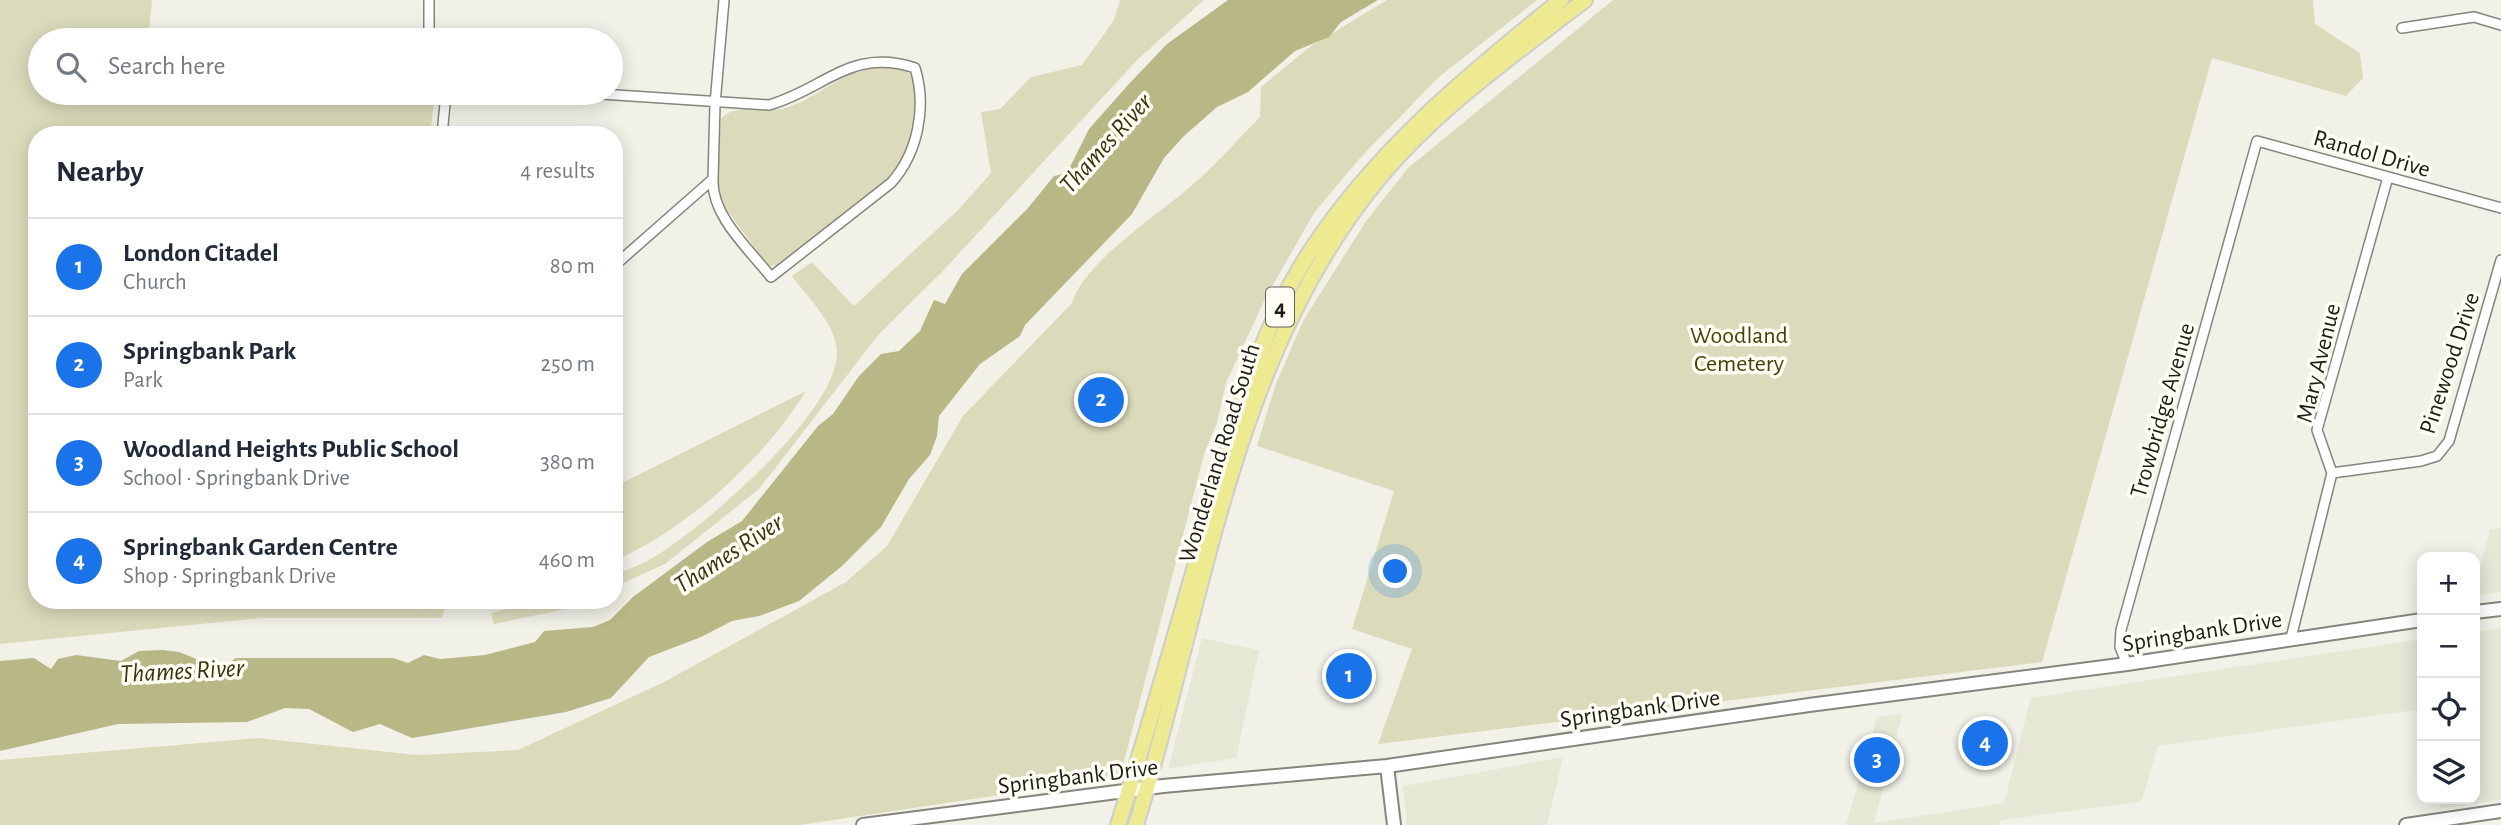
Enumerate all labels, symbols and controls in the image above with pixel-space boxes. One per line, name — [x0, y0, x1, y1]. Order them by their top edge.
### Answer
search box — [28, 28, 623, 105]
icon: search — [52, 48, 90, 86]
text: Search here — [108, 53, 226, 79]
water label: Thames River — [1055, 88, 1158, 198]
street label: Randol Drive — [2311, 126, 2433, 182]
text: Nearby — [56, 157, 144, 187]
text: 4 results — [520, 160, 595, 183]
text: London Citadel — [123, 240, 279, 266]
text: 1 — [75, 255, 83, 278]
text: 80 m — [550, 255, 595, 278]
text: Church — [123, 271, 187, 294]
road number: 4 — [1266, 288, 1294, 326]
street label: Pinewood Drive — [2416, 289, 2484, 437]
street label: Mary Avenue — [2293, 301, 2345, 425]
street label: Trowbridge Avenue — [2127, 320, 2199, 500]
park label: Woodland Cemetery — [1690, 324, 1788, 376]
text: Springbank Park — [123, 338, 296, 364]
street label: Wonderland Road South — [1175, 341, 1265, 566]
text: 2 — [74, 353, 84, 376]
text: 250 m — [541, 353, 595, 376]
text: Park — [123, 369, 163, 392]
pin: 2 — [1078, 374, 1124, 426]
text: Woodland Heights Public School — [123, 436, 459, 462]
text: 3 — [74, 451, 84, 474]
text: 380 m — [540, 451, 595, 474]
text: School · Springbank Drive — [123, 467, 350, 490]
water label: Thames River — [669, 508, 789, 599]
text: Springbank Garden Centre — [123, 534, 398, 560]
text: 4 — [73, 549, 85, 572]
text: 460 m — [539, 549, 595, 572]
map controls — [2417, 552, 2480, 804]
button: + — [2417, 552, 2480, 615]
your location — [1378, 554, 1412, 588]
text: Shop · Springbank Drive — [123, 565, 336, 588]
street label: Springbank Drive — [2121, 608, 2284, 656]
button: − — [2417, 615, 2480, 678]
pin: 1 — [1326, 650, 1372, 702]
water label: Thames River — [119, 655, 246, 687]
button: locate — [2417, 678, 2480, 741]
street label: Springbank Drive — [1559, 686, 1722, 732]
pin: 4 — [1962, 717, 2008, 769]
pin: 3 — [1854, 734, 1900, 786]
button: layers — [2417, 741, 2480, 804]
street label: Springbank Drive — [997, 755, 1160, 799]

